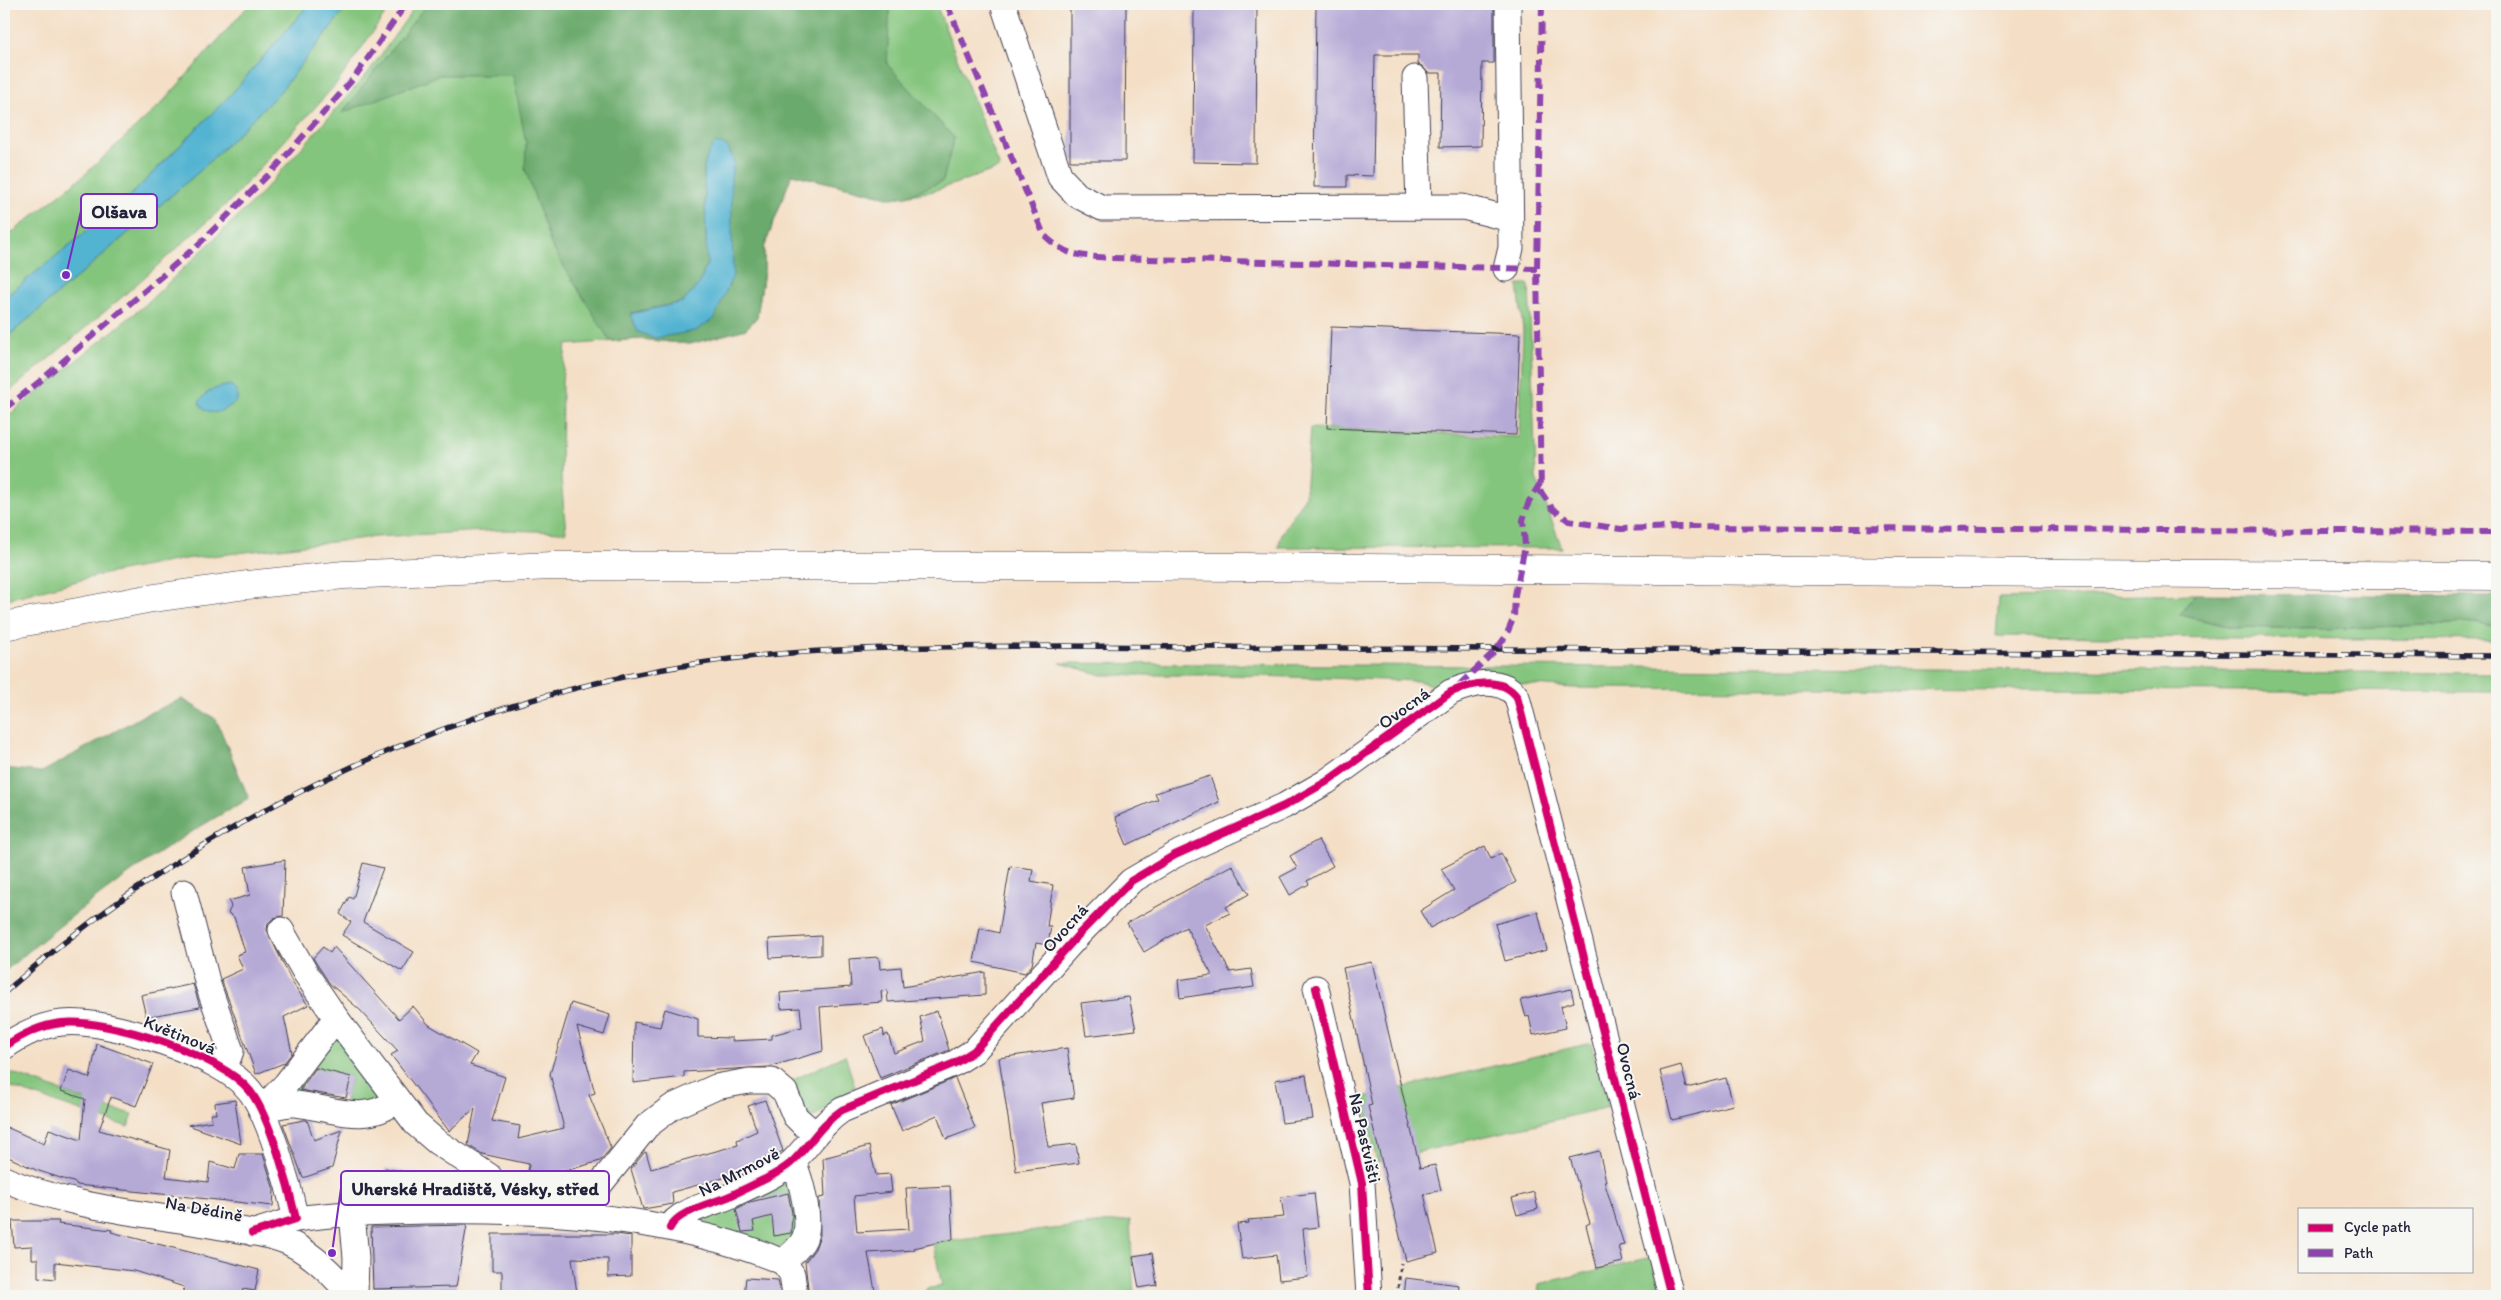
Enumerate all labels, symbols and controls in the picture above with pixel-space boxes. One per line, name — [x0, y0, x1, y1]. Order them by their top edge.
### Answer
callout: Olšava — [81, 194, 157, 228]
text: Olšava — [91, 200, 147, 223]
street label: Ovocná — [1374, 682, 1435, 734]
street label: Ovocná — [1037, 899, 1093, 957]
street label: Květinová — [140, 1010, 220, 1060]
street label: Ovocná — [1611, 1040, 1647, 1103]
street label: Na Pastvišti — [1344, 1091, 1386, 1185]
street label: Na Mrmově — [695, 1142, 783, 1202]
callout: Uherské Hradiště, Vésky, střed — [341, 1171, 609, 1205]
text: Uherské Hradiště, Vésky, střed — [351, 1177, 599, 1200]
street label: Na Dědině — [164, 1191, 244, 1227]
legend — [2298, 1208, 2474, 1272]
text: Cycle path — [2344, 1218, 2411, 1236]
text: Path — [2344, 1244, 2373, 1262]

